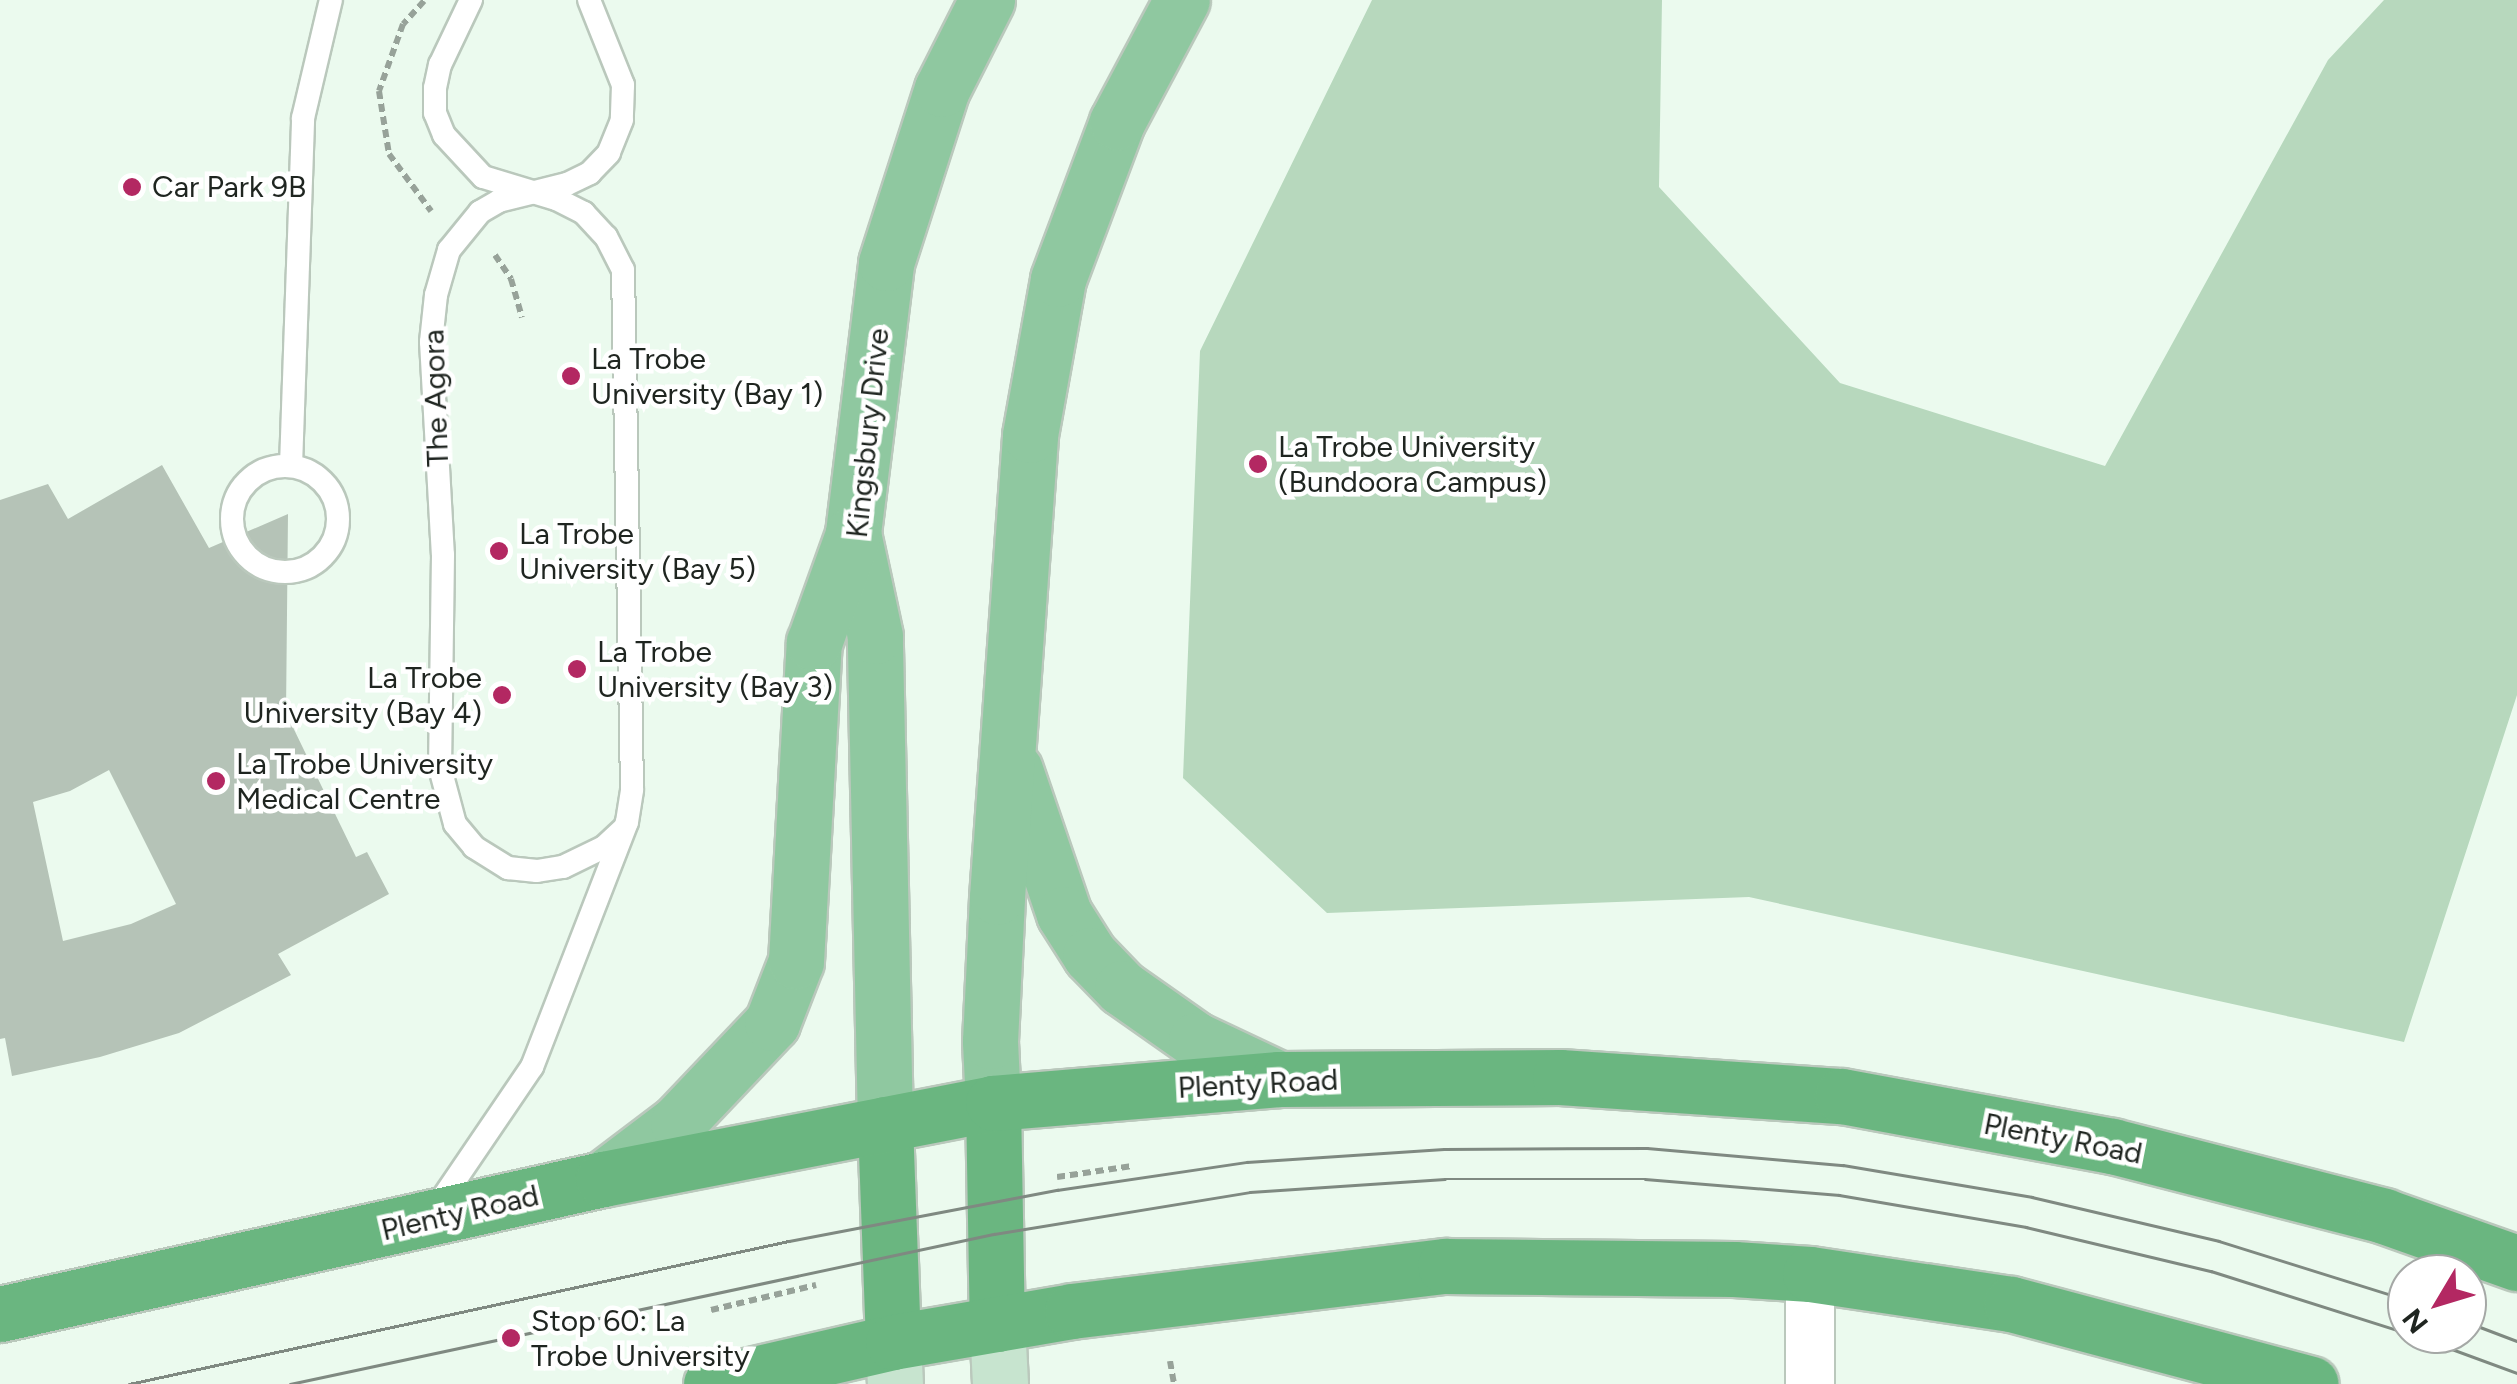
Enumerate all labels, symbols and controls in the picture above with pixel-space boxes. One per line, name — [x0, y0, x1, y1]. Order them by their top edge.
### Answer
place label: Car Park 9B — [152, 169, 306, 205]
marker: Car Park 9B — [121, 176, 143, 198]
street label: Kingsbury Drive — [839, 326, 897, 540]
street label: The Agora — [416, 329, 456, 467]
place label: La Trobe University (Bay 1) — [591, 341, 823, 412]
marker: La Trobe University (Bay 1) — [560, 365, 582, 387]
place label: La Trobe University (Bundoora Campus) — [1278, 429, 1547, 500]
marker: La Trobe University (Bundoora Campus) — [1247, 453, 1269, 475]
place label: La Trobe University (Bay 5) — [519, 516, 756, 586]
marker: La Trobe University (Bay 5) — [488, 540, 510, 562]
place label: La Trobe University (Bay 3) — [597, 634, 833, 704]
marker: La Trobe University (Bay 3) — [566, 658, 588, 680]
place label: La Trobe University (Bay 4) — [244, 660, 482, 730]
marker: La Trobe University (Bay 4) — [491, 684, 513, 706]
place label: La Trobe University Medical Centre — [236, 746, 493, 816]
marker: La Trobe University Medical Centre — [205, 770, 227, 792]
street label: Plenty Road — [1177, 1062, 1339, 1106]
street label: Plenty Road — [1981, 1106, 2145, 1172]
street label: Plenty Road — [378, 1177, 542, 1249]
north arrow — [2387, 1254, 2487, 1354]
text: N — [2395, 1302, 2435, 1340]
place label: Stop 60: La Trobe University — [531, 1303, 750, 1374]
marker: Stop 60: La Trobe University — [500, 1327, 522, 1349]

